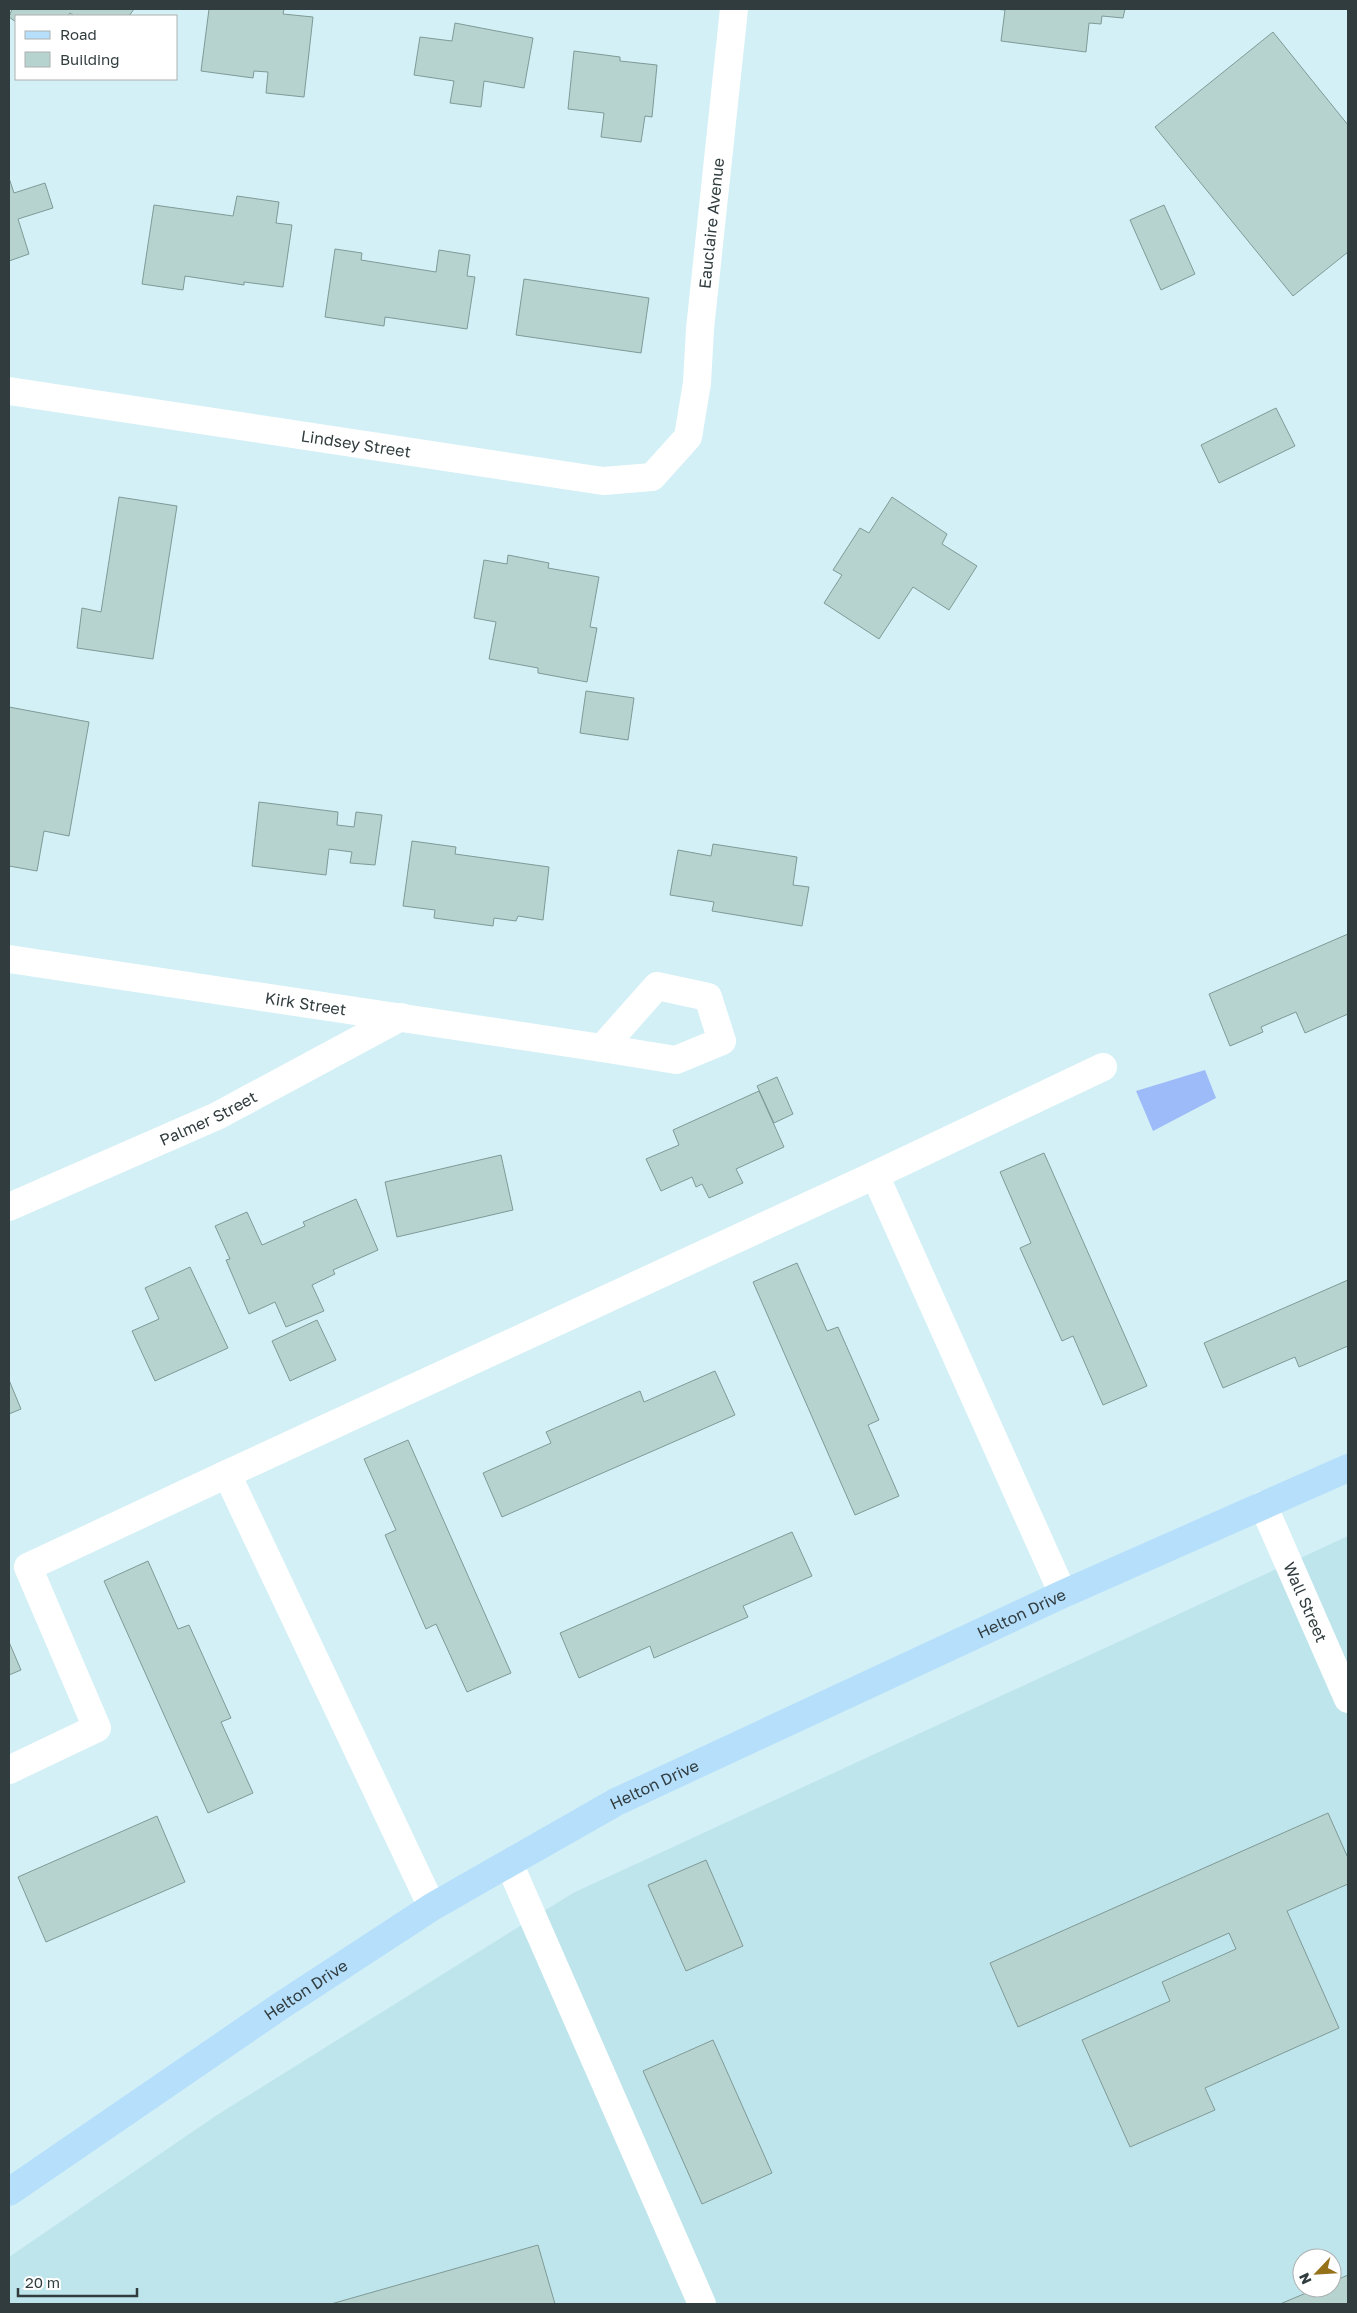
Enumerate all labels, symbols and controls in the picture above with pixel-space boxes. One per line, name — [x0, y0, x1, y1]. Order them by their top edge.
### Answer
legend — [15, 15, 178, 80]
text: Road — [60, 25, 97, 43]
text: Building — [60, 50, 120, 68]
street label: Eauclaire Avenue — [694, 157, 728, 290]
street label: Lindsey Street — [300, 425, 412, 462]
street label: Kirk Street — [264, 988, 348, 1020]
street label: Palmer Street — [156, 1086, 260, 1150]
street label: Wall Street — [1279, 1559, 1332, 1645]
street label: Helton Drive — [974, 1584, 1069, 1643]
street label: Helton Drive — [606, 1755, 702, 1814]
street label: Helton Drive — [260, 1955, 351, 2024]
north arrow — [1292, 2248, 1342, 2298]
scale bar — [18, 2266, 136, 2298]
text: N — [1295, 2270, 1315, 2287]
text: 20 m — [25, 2273, 60, 2291]

